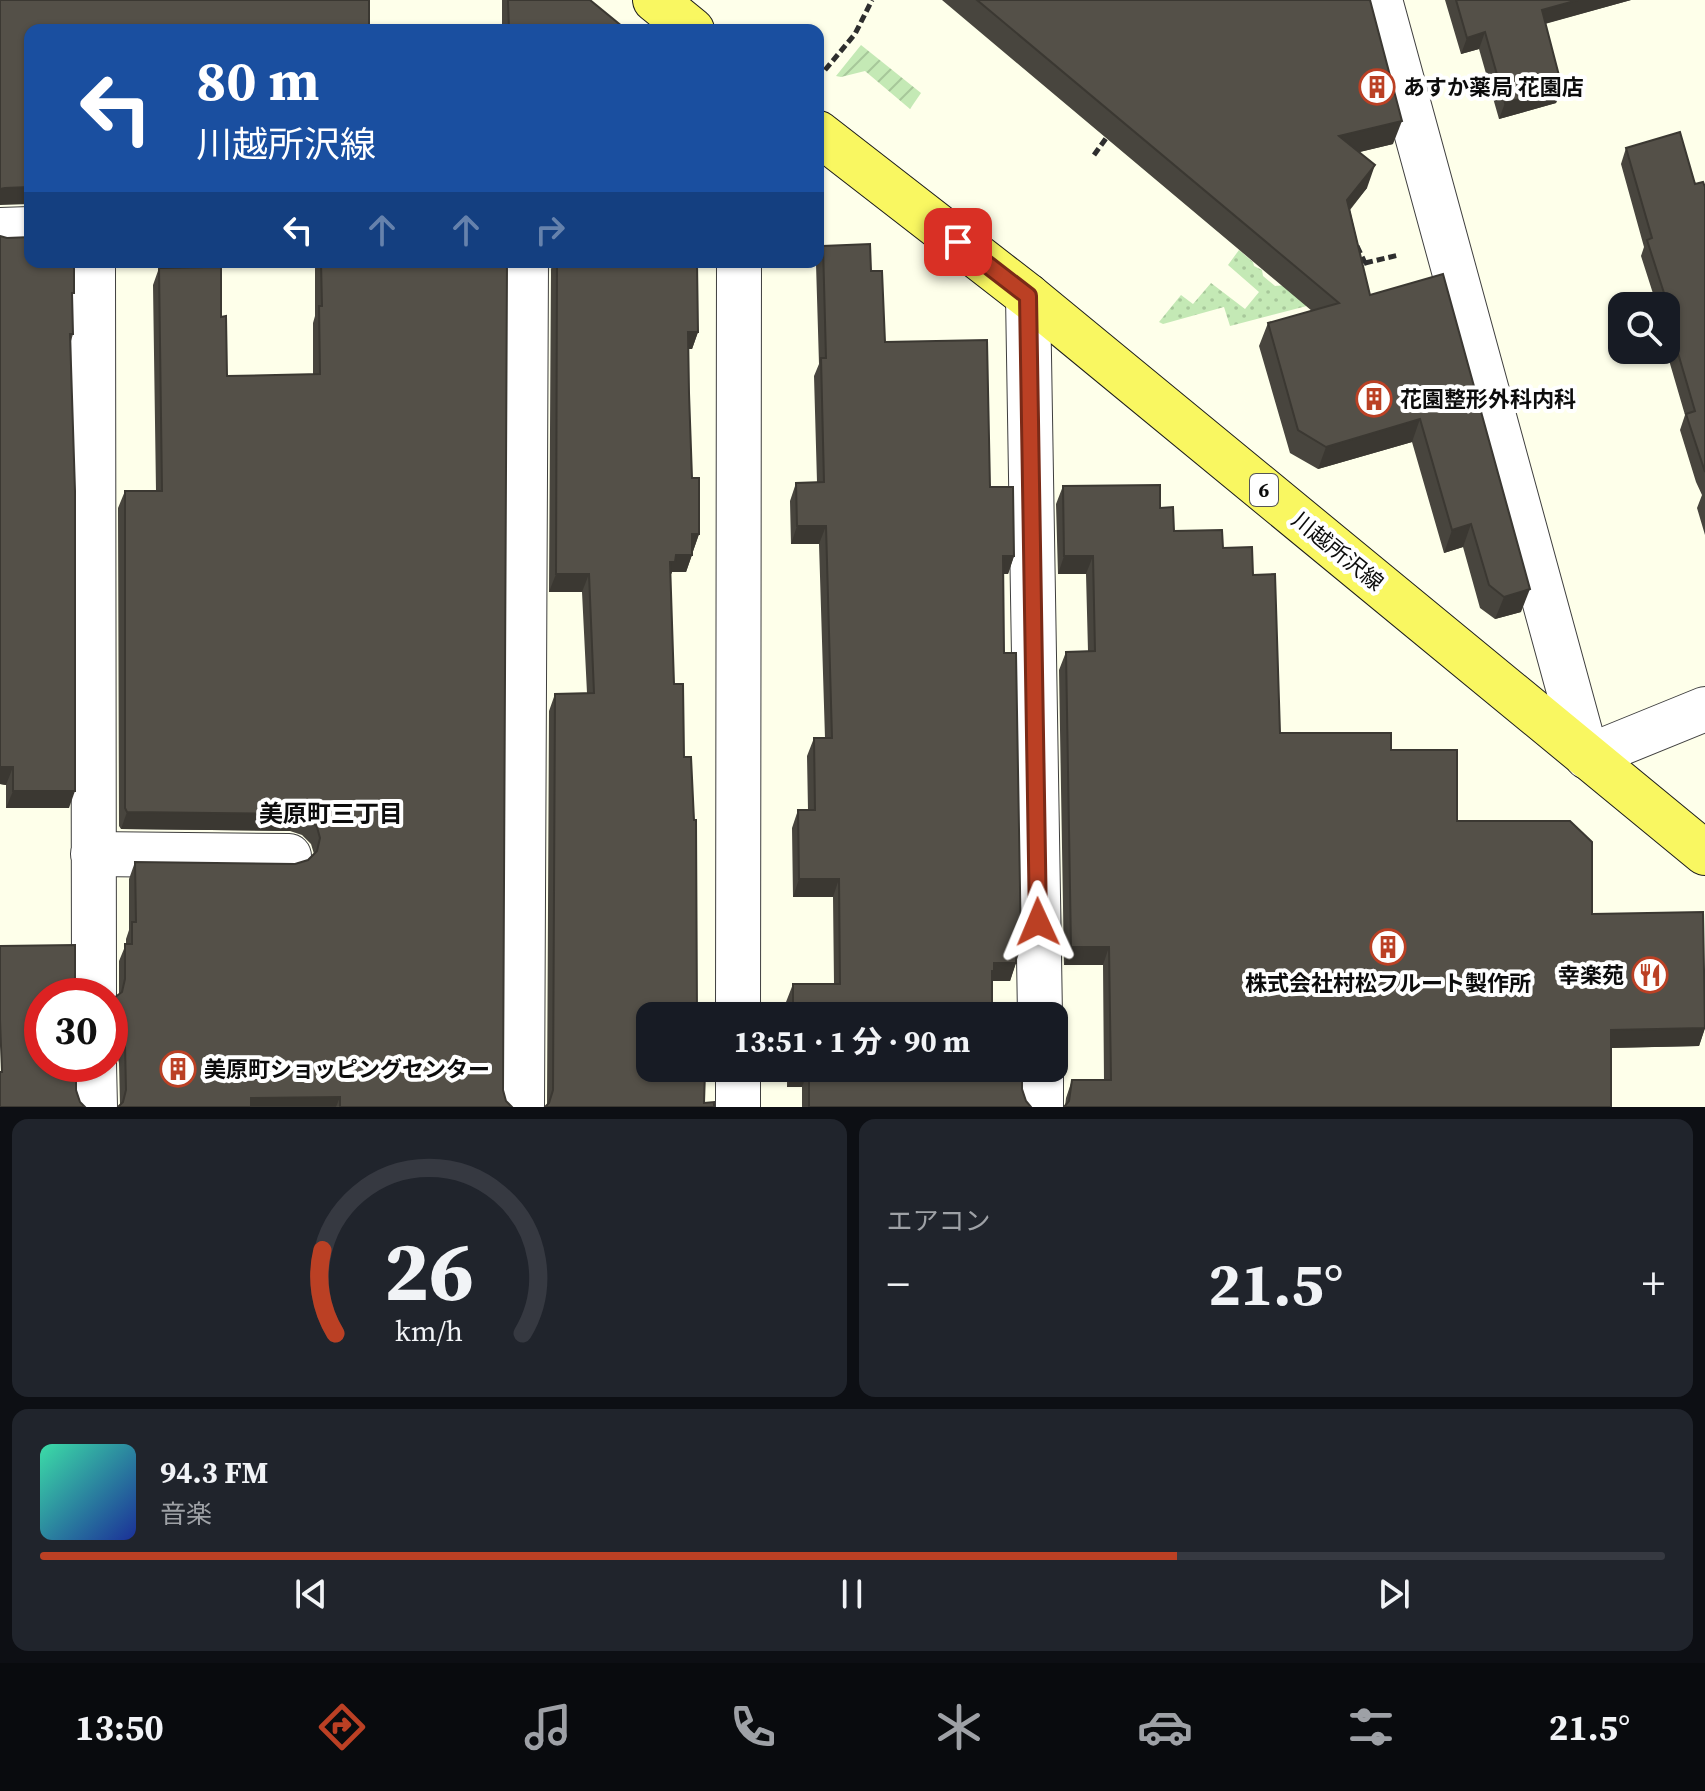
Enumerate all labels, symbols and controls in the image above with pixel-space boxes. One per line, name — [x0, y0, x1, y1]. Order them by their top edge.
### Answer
text: 80 m — [196, 42, 319, 119]
icon: left — [64, 56, 168, 160]
building icon: あすか薬局 花園店 — [1358, 68, 1396, 106]
place label: あすか薬局 花園店 — [1403, 72, 1584, 102]
text: 川越所沢線 — [196, 120, 376, 169]
icon: left — [276, 208, 320, 252]
icon: ahead — [360, 208, 404, 252]
icon: ahead — [444, 208, 488, 252]
icon: right — [528, 208, 572, 252]
pin — [924, 208, 992, 276]
icon: arrive — [936, 220, 980, 264]
map controls — [1608, 292, 1680, 364]
button: search — [1608, 292, 1680, 364]
building icon: 花園整形外科内科 — [1355, 380, 1393, 418]
place label: 花園整形外科内科 — [1400, 384, 1576, 414]
road number: 6 — [1250, 474, 1278, 506]
street label: 川越所沢線 — [1286, 505, 1390, 597]
district label: 美原町三丁目 — [259, 797, 403, 830]
position arrow — [996, 880, 1080, 964]
building icon: 株式会社村松フルート製作所 — [1369, 928, 1407, 966]
restaurant icon: 幸楽苑 — [1631, 956, 1669, 994]
place label: 幸楽苑 — [1558, 960, 1624, 990]
place label: 株式会社村松フルート製作所 — [1245, 968, 1531, 998]
speed limit sign: 30 — [24, 978, 128, 1082]
text: 13:51 · 1 分 · 90 m — [734, 1021, 970, 1062]
building icon: 美原町ショッピングセンター — [159, 1050, 197, 1088]
place label: 美原町ショッピングセンター — [204, 1054, 490, 1084]
text: エアコン — [887, 1203, 991, 1239]
text: 26 — [384, 1214, 474, 1328]
text: 21.5° — [1208, 1243, 1343, 1325]
text: − — [887, 1253, 910, 1314]
text: + — [1642, 1253, 1665, 1314]
text: km/h — [395, 1311, 463, 1351]
text: 94.3 FM — [160, 1452, 268, 1493]
text: 音楽 — [160, 1496, 212, 1532]
icon: previous — [289, 1572, 333, 1616]
icon: pause — [830, 1572, 874, 1616]
icon: next — [1372, 1572, 1416, 1616]
icon: directions — [314, 1699, 370, 1755]
icon: music — [520, 1699, 576, 1755]
icon: phone — [725, 1699, 781, 1755]
icon: climate — [931, 1699, 987, 1755]
icon: car — [1137, 1699, 1193, 1755]
icon: filters — [1343, 1699, 1399, 1755]
text: 13:50 — [75, 1703, 164, 1752]
text: 21.5° — [1549, 1703, 1630, 1752]

